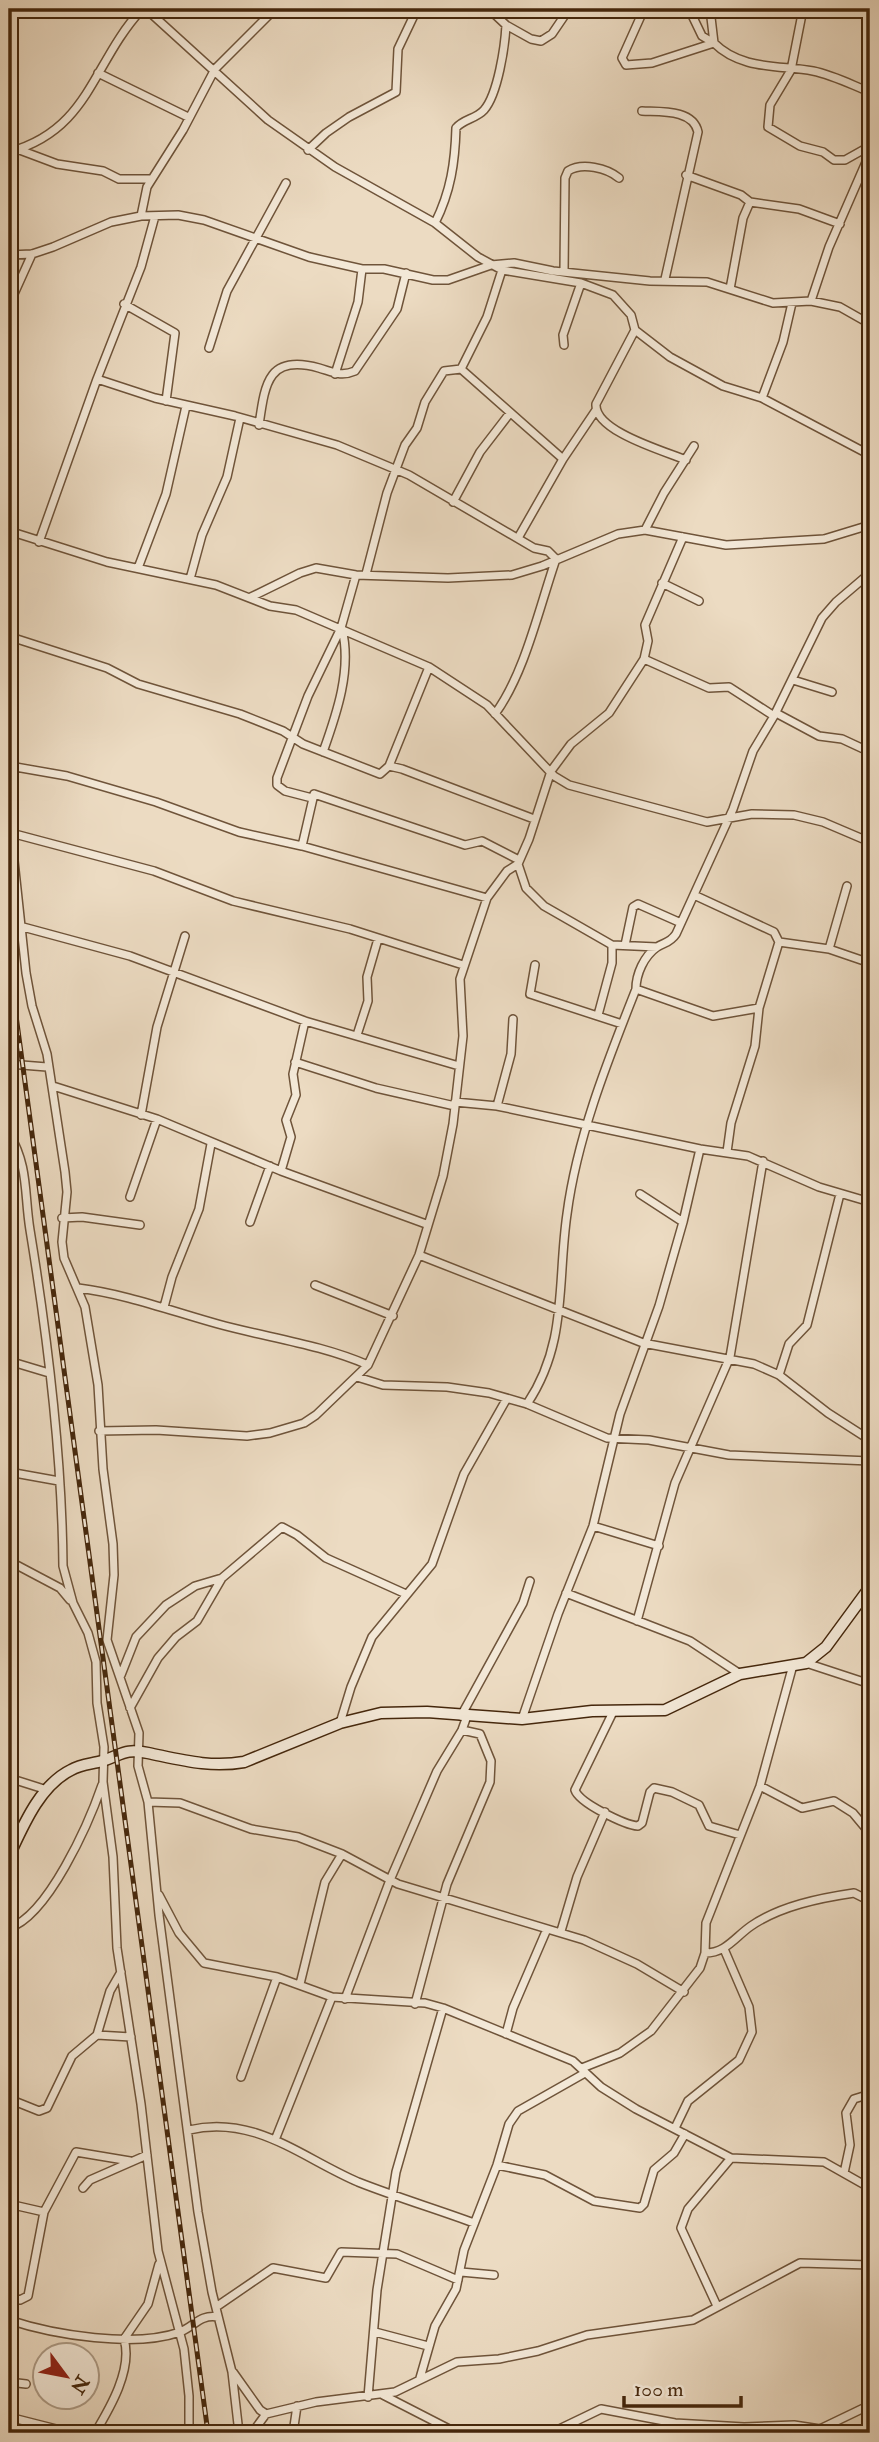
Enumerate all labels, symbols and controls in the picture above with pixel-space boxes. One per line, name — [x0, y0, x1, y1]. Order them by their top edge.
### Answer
north arrow — [32, 2340, 102, 2410]
scale bar — [624, 2365, 741, 2409]
text: N — [64, 2370, 95, 2399]
text: 100 m — [634, 2376, 684, 2403]

